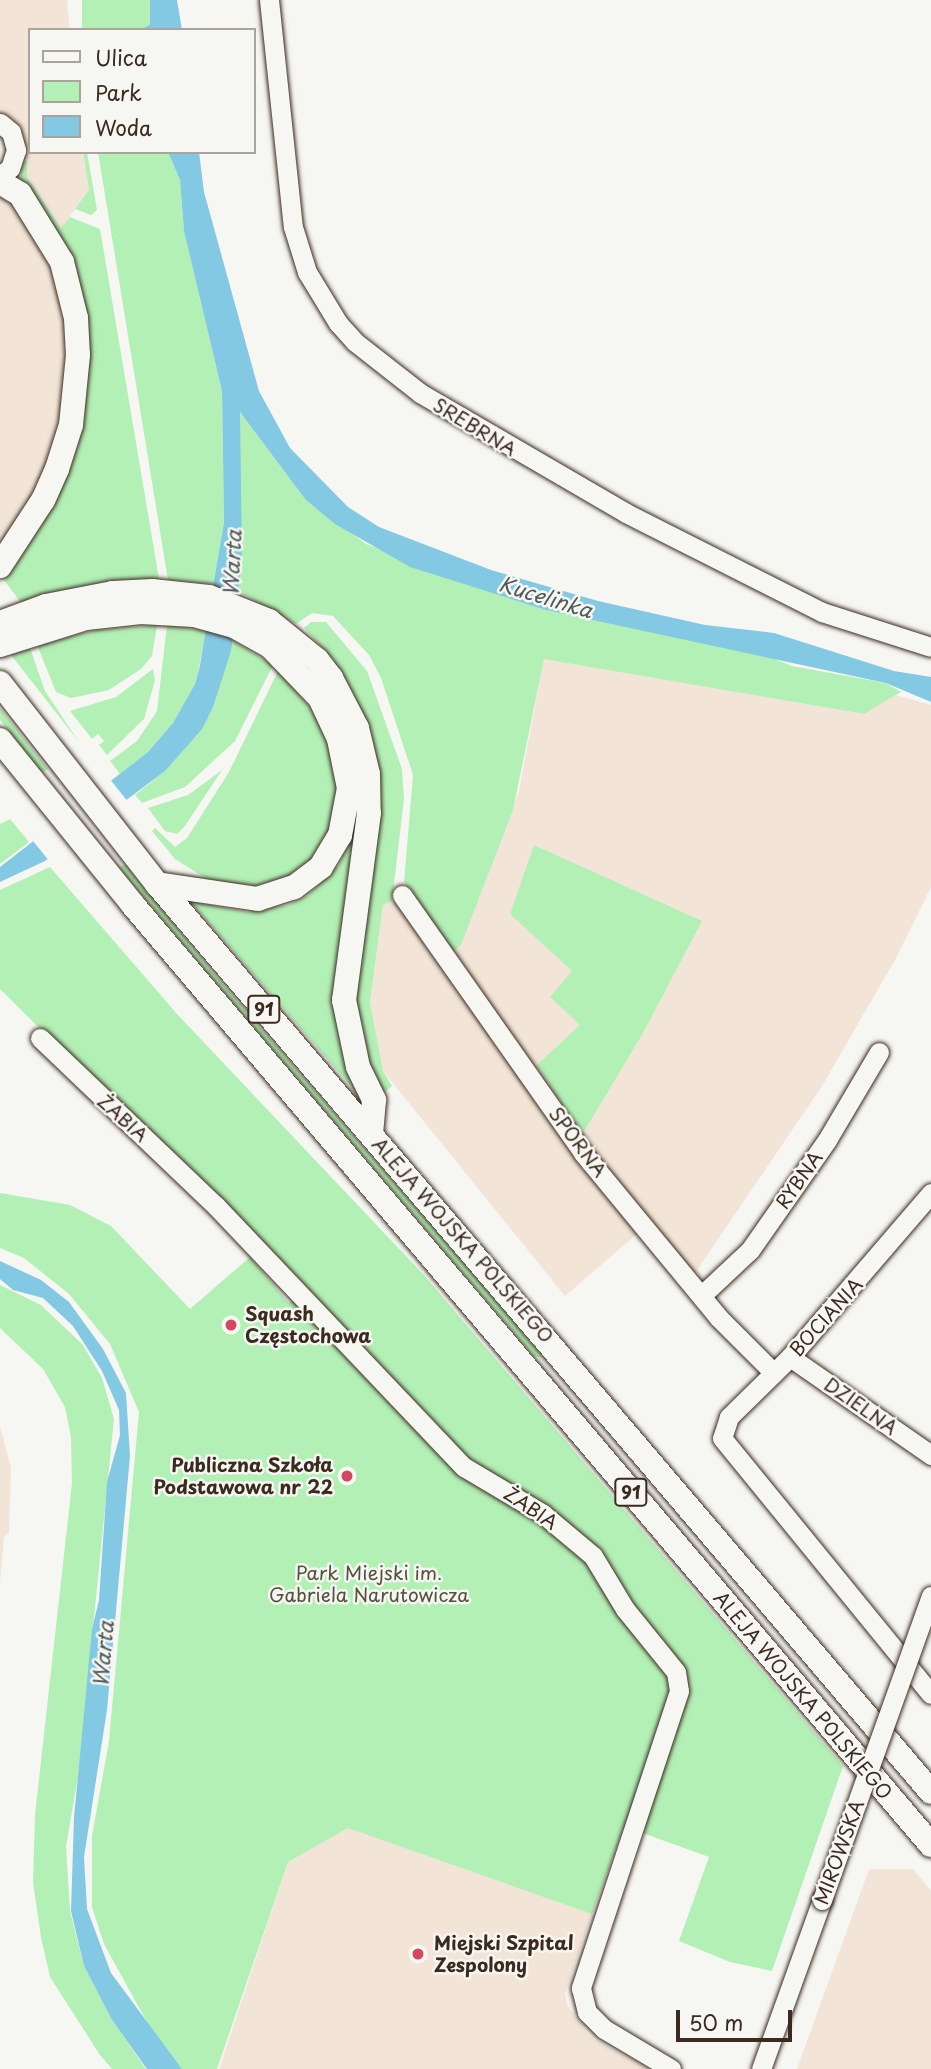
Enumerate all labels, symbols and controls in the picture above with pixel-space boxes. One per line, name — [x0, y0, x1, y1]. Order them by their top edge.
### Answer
legend — [28, 28, 256, 154]
text: Ulica — [95, 41, 147, 73]
text: Park — [95, 76, 142, 108]
text: Woda — [95, 111, 152, 143]
street label: SREBRNA — [429, 393, 521, 461]
water label: Warta — [217, 529, 245, 597]
water label: Kucelinka — [496, 570, 596, 622]
road number: 91 — [246, 994, 282, 1024]
street label: ŻABIA — [93, 1089, 153, 1147]
street label: SPORNA — [544, 1102, 612, 1182]
street label: ALEJA WOJSKA POLSKIEGO — [367, 1132, 559, 1348]
street label: RYBNA — [771, 1147, 827, 1213]
street label: BOCIANIA — [785, 1273, 867, 1361]
place label: Squash Częstochowa — [245, 1303, 371, 1347]
marker: Squash Częstochowa — [223, 1317, 239, 1333]
street label: DZIELNA — [820, 1373, 902, 1439]
place label: Publiczna Szkoła Podstawowa nr 22 — [153, 1454, 333, 1498]
marker: Publiczna Szkoła Podstawowa nr 22 — [339, 1468, 355, 1484]
road number: 91 — [614, 1478, 648, 1506]
street label: ŻABIA — [500, 1482, 562, 1534]
park label: Park Miejski im. Gabriela Narutowicza — [269, 1562, 469, 1606]
street label: ALEJA WOJSKA POLSKIEGO — [709, 1586, 897, 1804]
water label: Warta — [87, 1620, 117, 1688]
street label: MIROWSKA — [810, 1797, 868, 1907]
place label: Miejski Szpital Zespolony — [434, 1932, 575, 1976]
marker: Miejski Szpital Zespolony — [408, 1944, 428, 1964]
scale bar — [679, 1996, 794, 2040]
text: 50 m — [689, 2006, 743, 2038]

